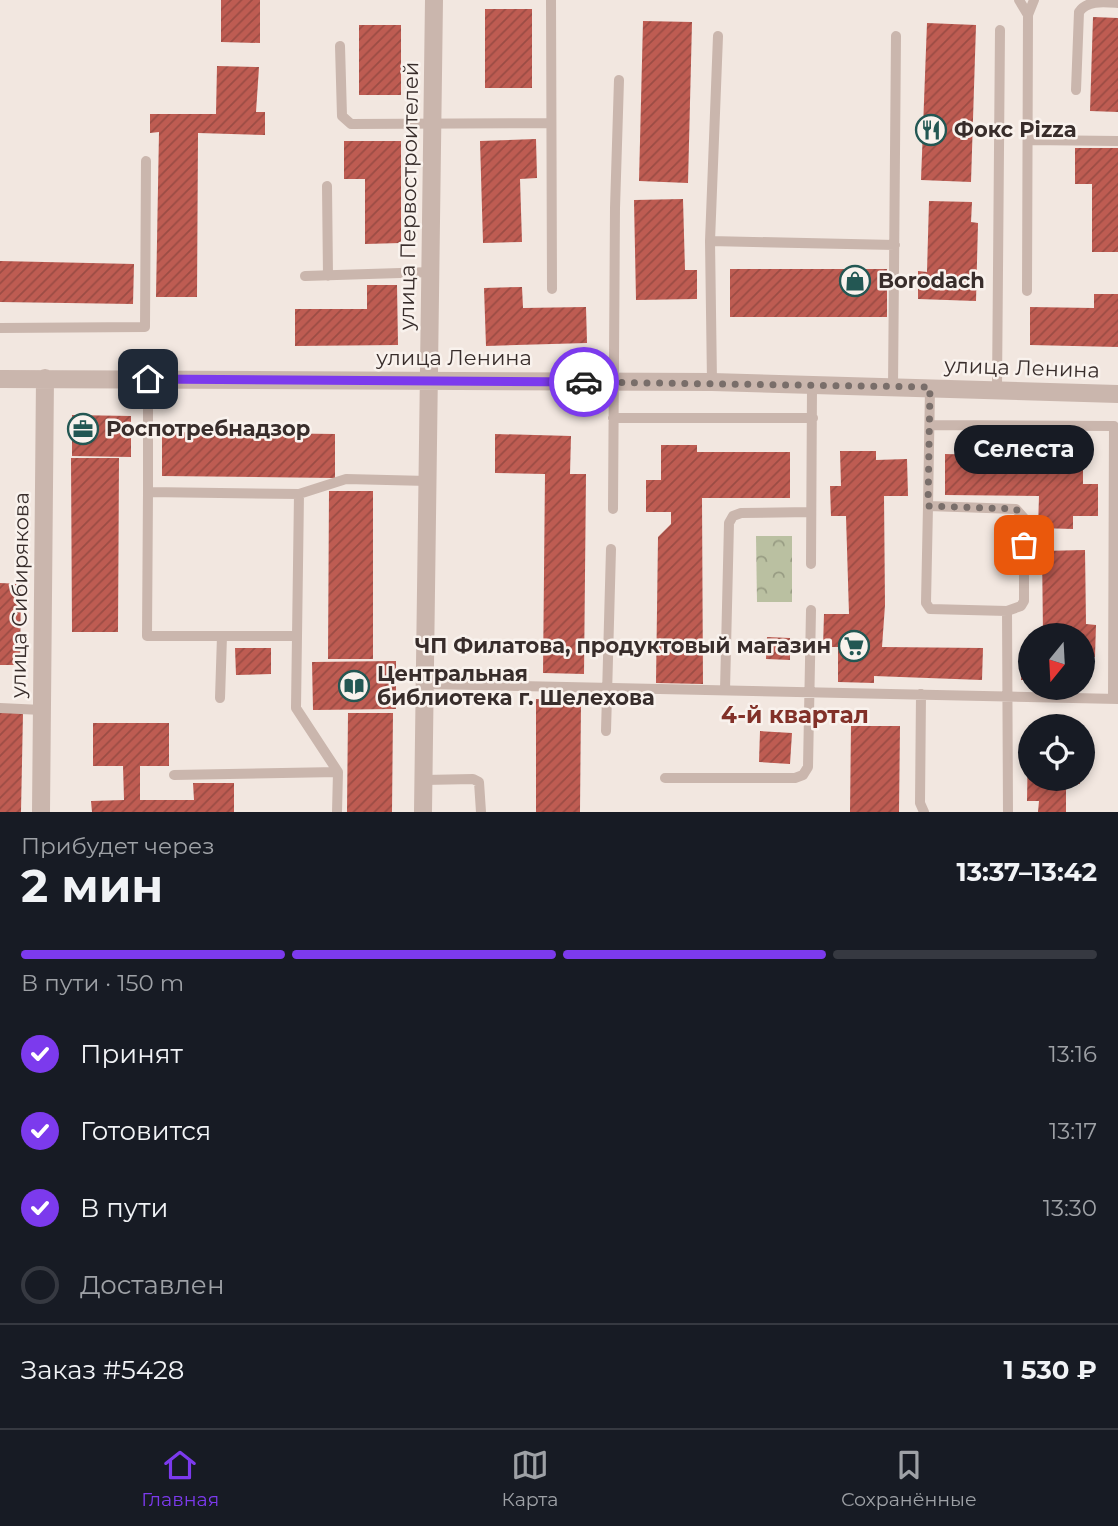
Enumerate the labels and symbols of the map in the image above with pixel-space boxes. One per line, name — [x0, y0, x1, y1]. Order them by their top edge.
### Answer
street label: улица Первостроителей — [394, 62, 423, 331]
restaurant icon: Фокс Pizza — [914, 113, 948, 147]
place label: Фокс Pizza — [954, 117, 1077, 142]
shop icon: Borodach — [838, 264, 872, 298]
place label: Borodach — [878, 268, 985, 293]
street label: улица Ленина — [375, 345, 532, 370]
courier — [549, 347, 619, 417]
pin — [118, 349, 178, 409]
street label: улица Ленина — [943, 352, 1100, 383]
office icon: Роспотребнадзор — [66, 412, 100, 446]
place label: Роспотребнадзор — [106, 416, 310, 441]
callout: Селеста — [954, 426, 1094, 475]
street label: улица Сибирякова — [5, 492, 34, 699]
pin — [994, 515, 1054, 575]
north arrow — [1018, 623, 1096, 700]
supermarket icon: ЧП Филатова, продуктовый магазин — [837, 629, 871, 663]
place label: ЧП Филатова, продуктовый магазин — [415, 633, 831, 658]
place label: Центральная библиотека г. Шелехова — [377, 661, 655, 710]
library icon: Центральная библиотека г. Шелехова — [337, 669, 371, 703]
district label: 4-й квартал — [721, 701, 869, 729]

